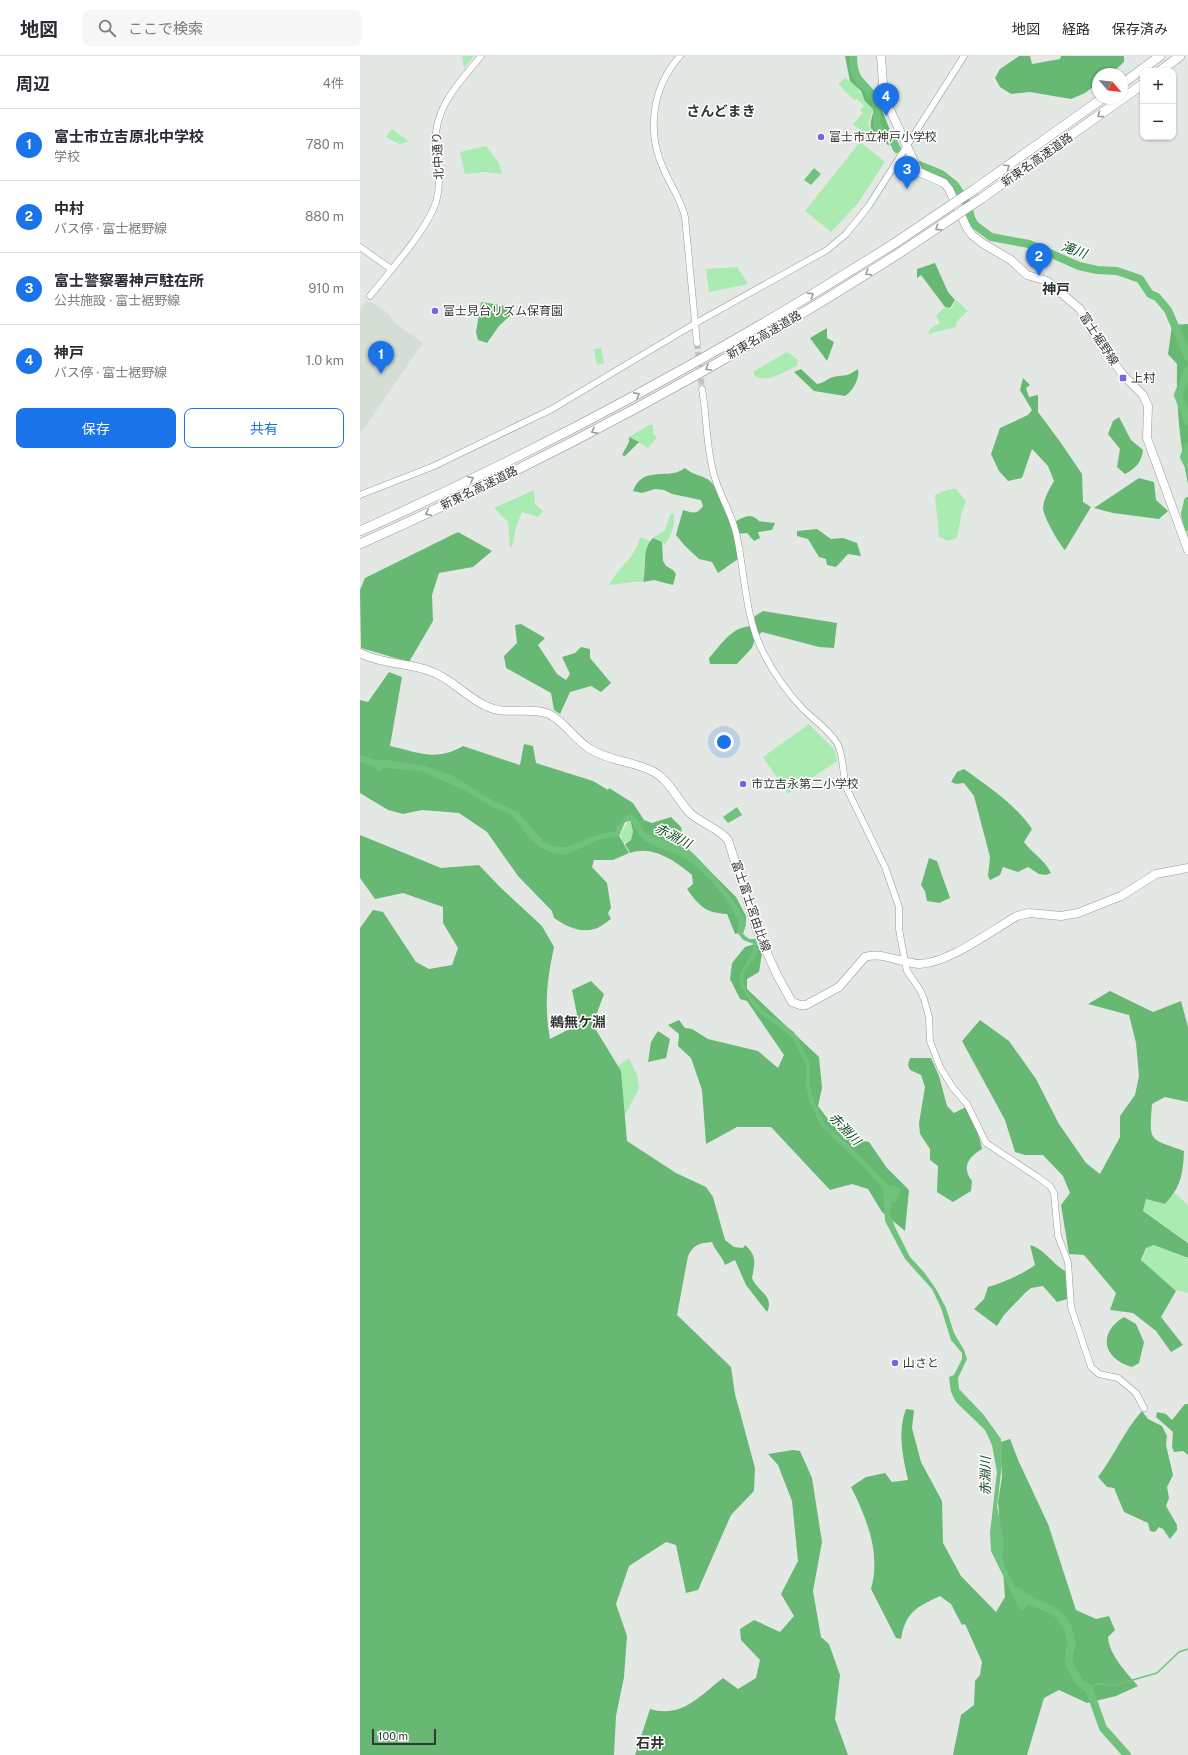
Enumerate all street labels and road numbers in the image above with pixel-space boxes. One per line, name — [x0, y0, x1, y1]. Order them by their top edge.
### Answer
street label: 新東名高速道路 — [999, 130, 1075, 190]
street label: 北中通り — [430, 132, 446, 180]
street label: 新東名高速道路 — [724, 308, 804, 362]
street label: 富士裾野線 — [1077, 310, 1121, 368]
street label: 新東名高速道路 — [438, 463, 520, 513]
street label: 富士富士宮由比線 — [729, 858, 773, 954]

